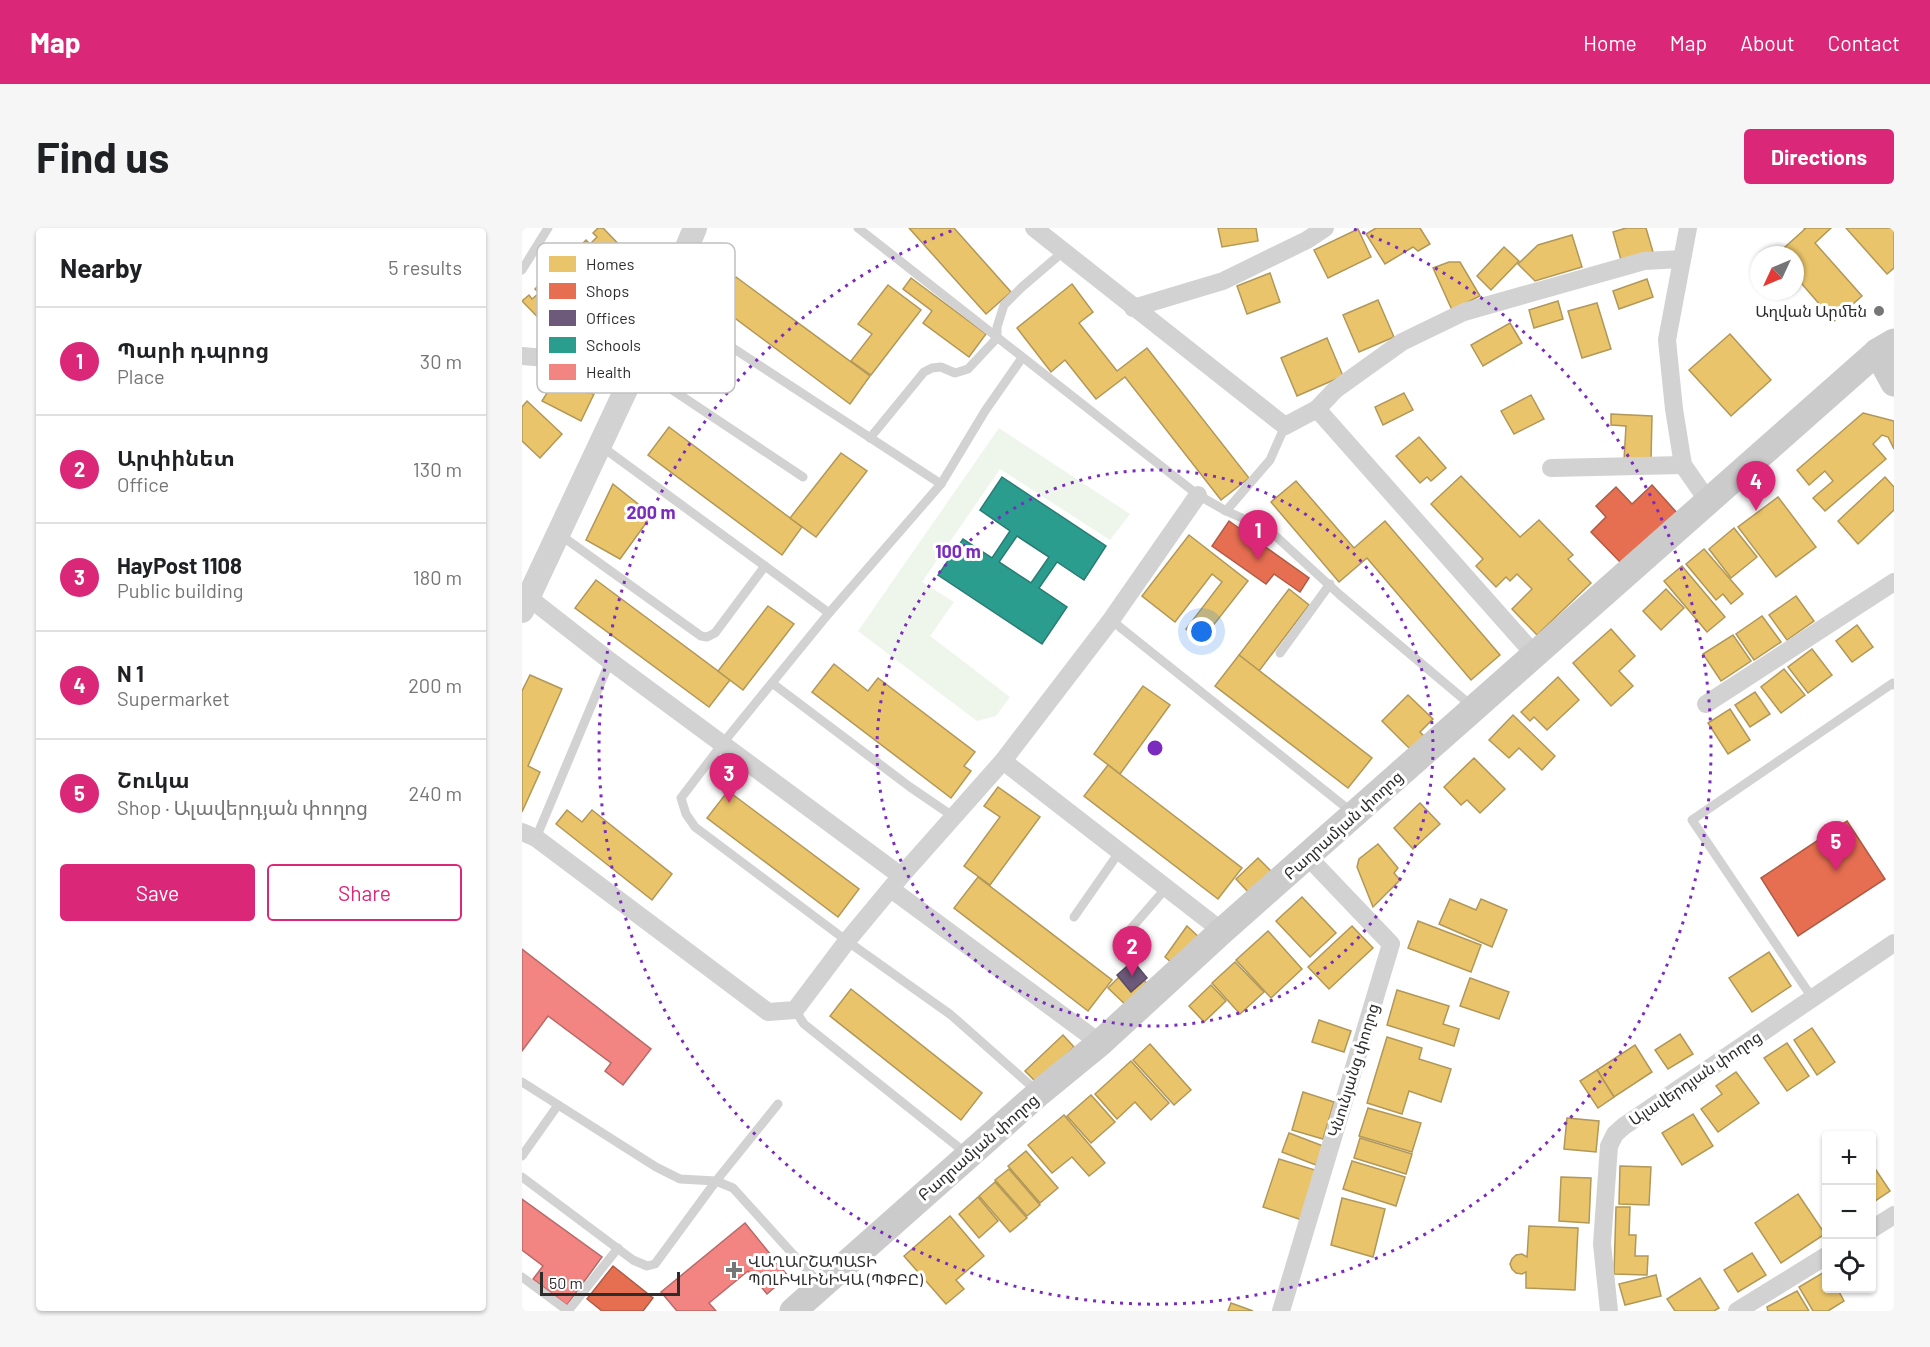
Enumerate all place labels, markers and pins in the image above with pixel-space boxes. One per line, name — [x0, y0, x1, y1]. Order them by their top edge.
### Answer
place label: Աղվան Արմեն — [1755, 301, 1867, 321]
marker: Աղվան Արմեն — [1872, 304, 1886, 318]
pin: 4 — [1736, 462, 1776, 511]
pin: 1 — [1238, 510, 1278, 560]
centre of rings — [1145, 738, 1165, 758]
pin: 3 — [710, 754, 748, 803]
pin: 5 — [1816, 822, 1856, 871]
pin: 2 — [1112, 926, 1152, 976]
place label: ՎԱՂԱՐՇԱՊԱՏԻ ՊՈԼԻԿԼԻՆԻԿԱ (ՊՓԲԸ) — [748, 1251, 924, 1288]
marker: ՎԱՂԱՐՇԱՊԱՏԻ ՊՈԼԻԿԼԻՆԻԿԱ (ՊՓԲԸ) — [725, 1261, 743, 1279]

